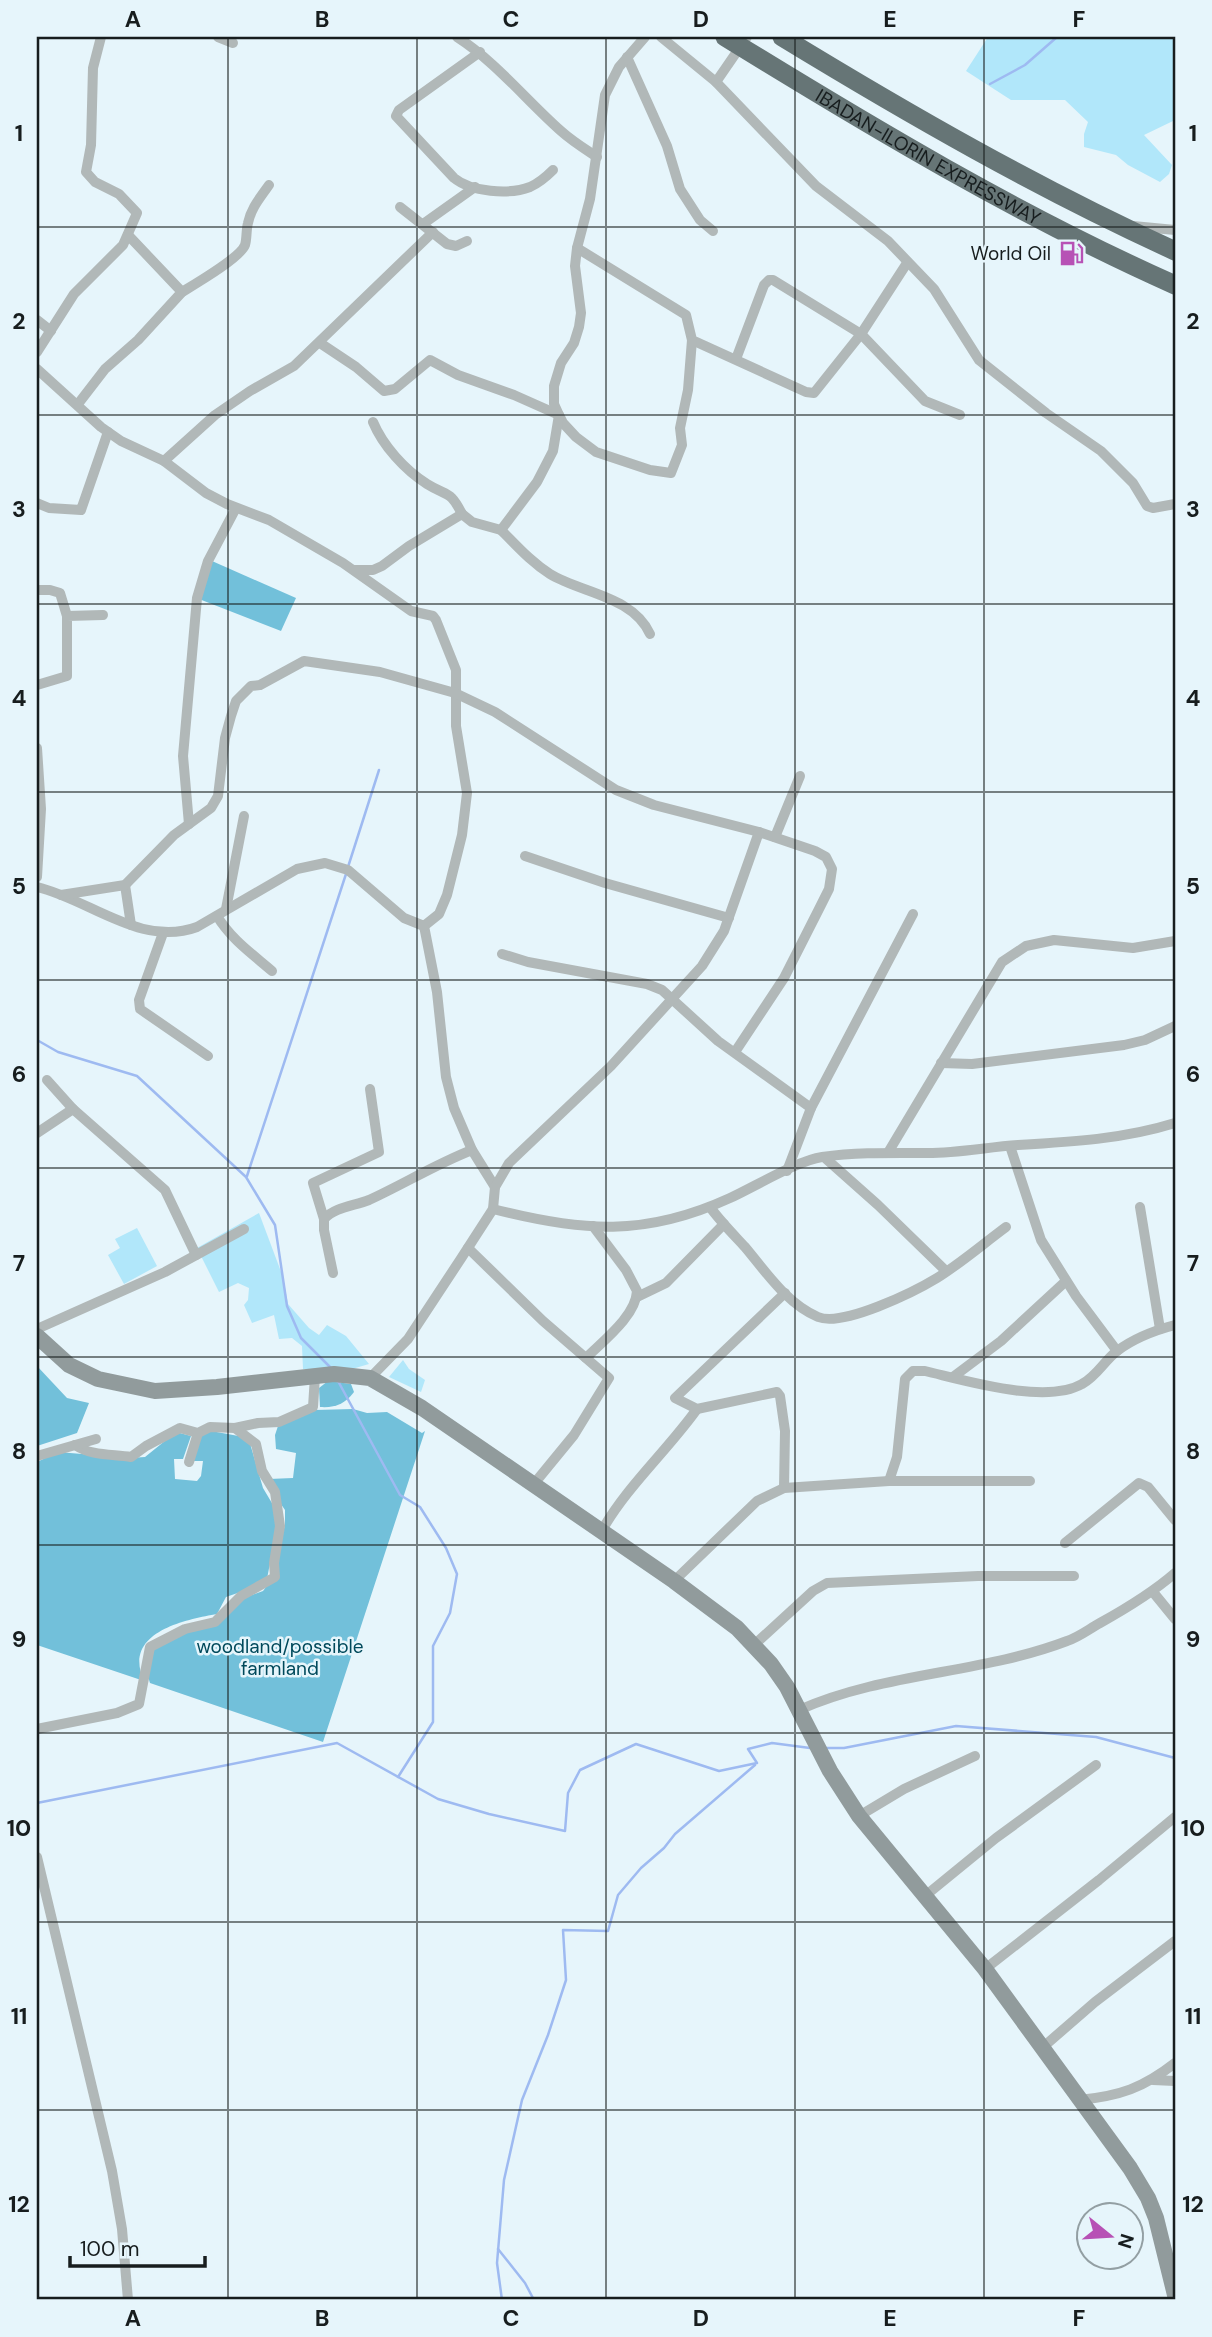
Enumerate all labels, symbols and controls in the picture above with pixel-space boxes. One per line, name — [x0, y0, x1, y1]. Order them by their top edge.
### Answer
text: A — [125, 4, 141, 34]
text: B — [315, 4, 329, 34]
text: C — [503, 4, 519, 34]
text: D — [693, 4, 709, 34]
text: E — [883, 4, 897, 34]
text: F — [1073, 4, 1086, 34]
street label: IBADAN-ILORIN EXPRESSWAY — [811, 83, 1045, 230]
text: 1 — [15, 118, 23, 148]
text: 1 — [1189, 118, 1197, 148]
fuel station icon: World Oil — [1057, 239, 1085, 267]
place label: World Oil — [971, 241, 1051, 266]
text: 2 — [12, 306, 26, 336]
text: 2 — [1186, 306, 1200, 336]
text: 3 — [12, 494, 26, 524]
text: 3 — [1186, 494, 1200, 524]
text: 4 — [12, 683, 27, 713]
text: 4 — [1186, 683, 1201, 713]
text: 5 — [12, 871, 26, 901]
text: 5 — [1186, 871, 1200, 901]
text: 6 — [12, 1059, 26, 1089]
text: 6 — [1186, 1059, 1200, 1089]
text: 7 — [13, 1248, 25, 1278]
text: 7 — [1187, 1248, 1199, 1278]
text: 8 — [12, 1436, 26, 1466]
text: 8 — [1186, 1436, 1200, 1466]
text: 9 — [12, 1624, 26, 1654]
text: 9 — [1186, 1624, 1200, 1654]
park label: woodland/possible farmland — [196, 1634, 364, 1681]
text: 10 — [7, 1813, 31, 1843]
text: 10 — [1181, 1813, 1205, 1843]
text: 11 — [11, 2001, 27, 2031]
text: 11 — [1185, 2001, 1201, 2031]
text: 12 — [8, 2189, 30, 2219]
text: 12 — [1182, 2189, 1204, 2219]
north arrow — [1076, 2200, 1146, 2270]
scale bar — [70, 2225, 205, 2269]
text: N — [1112, 2231, 1140, 2252]
text: 100 m — [80, 2235, 140, 2263]
text: A — [125, 2303, 141, 2333]
text: B — [315, 2303, 329, 2333]
text: C — [503, 2303, 519, 2333]
text: D — [693, 2303, 709, 2333]
text: E — [883, 2303, 897, 2333]
text: F — [1073, 2303, 1086, 2333]

